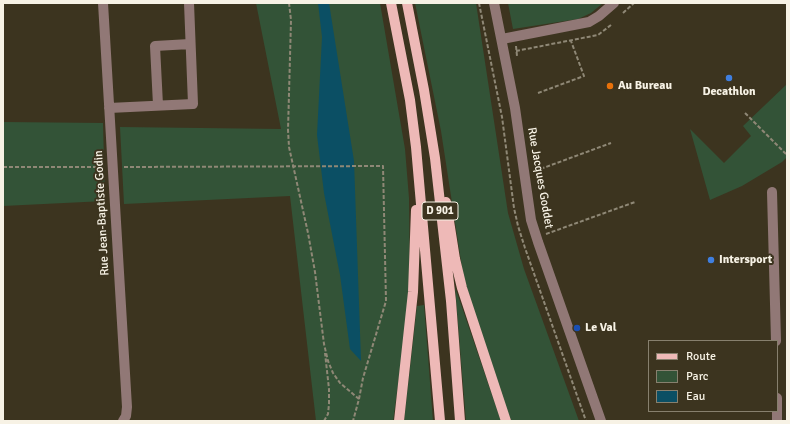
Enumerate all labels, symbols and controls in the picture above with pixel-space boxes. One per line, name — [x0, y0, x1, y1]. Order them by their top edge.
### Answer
marker: Decathlon — [724, 73, 734, 83]
place label: Au Bureau — [618, 79, 672, 93]
marker: Au Bureau — [605, 81, 615, 91]
place label: Decathlon — [702, 85, 756, 99]
street label: Rue Jacques Goddet — [524, 126, 556, 230]
street label: Rue Jean-Baptiste Godin — [92, 150, 112, 276]
road number: D 901 — [422, 202, 458, 220]
place label: Intersport — [719, 253, 772, 267]
marker: Intersport — [706, 255, 716, 265]
place label: Le Val — [585, 321, 617, 335]
marker: Le Val — [572, 323, 582, 333]
legend — [648, 340, 778, 412]
text: Route — [686, 349, 716, 364]
text: Parc — [686, 369, 708, 384]
text: Eau — [686, 389, 705, 404]

